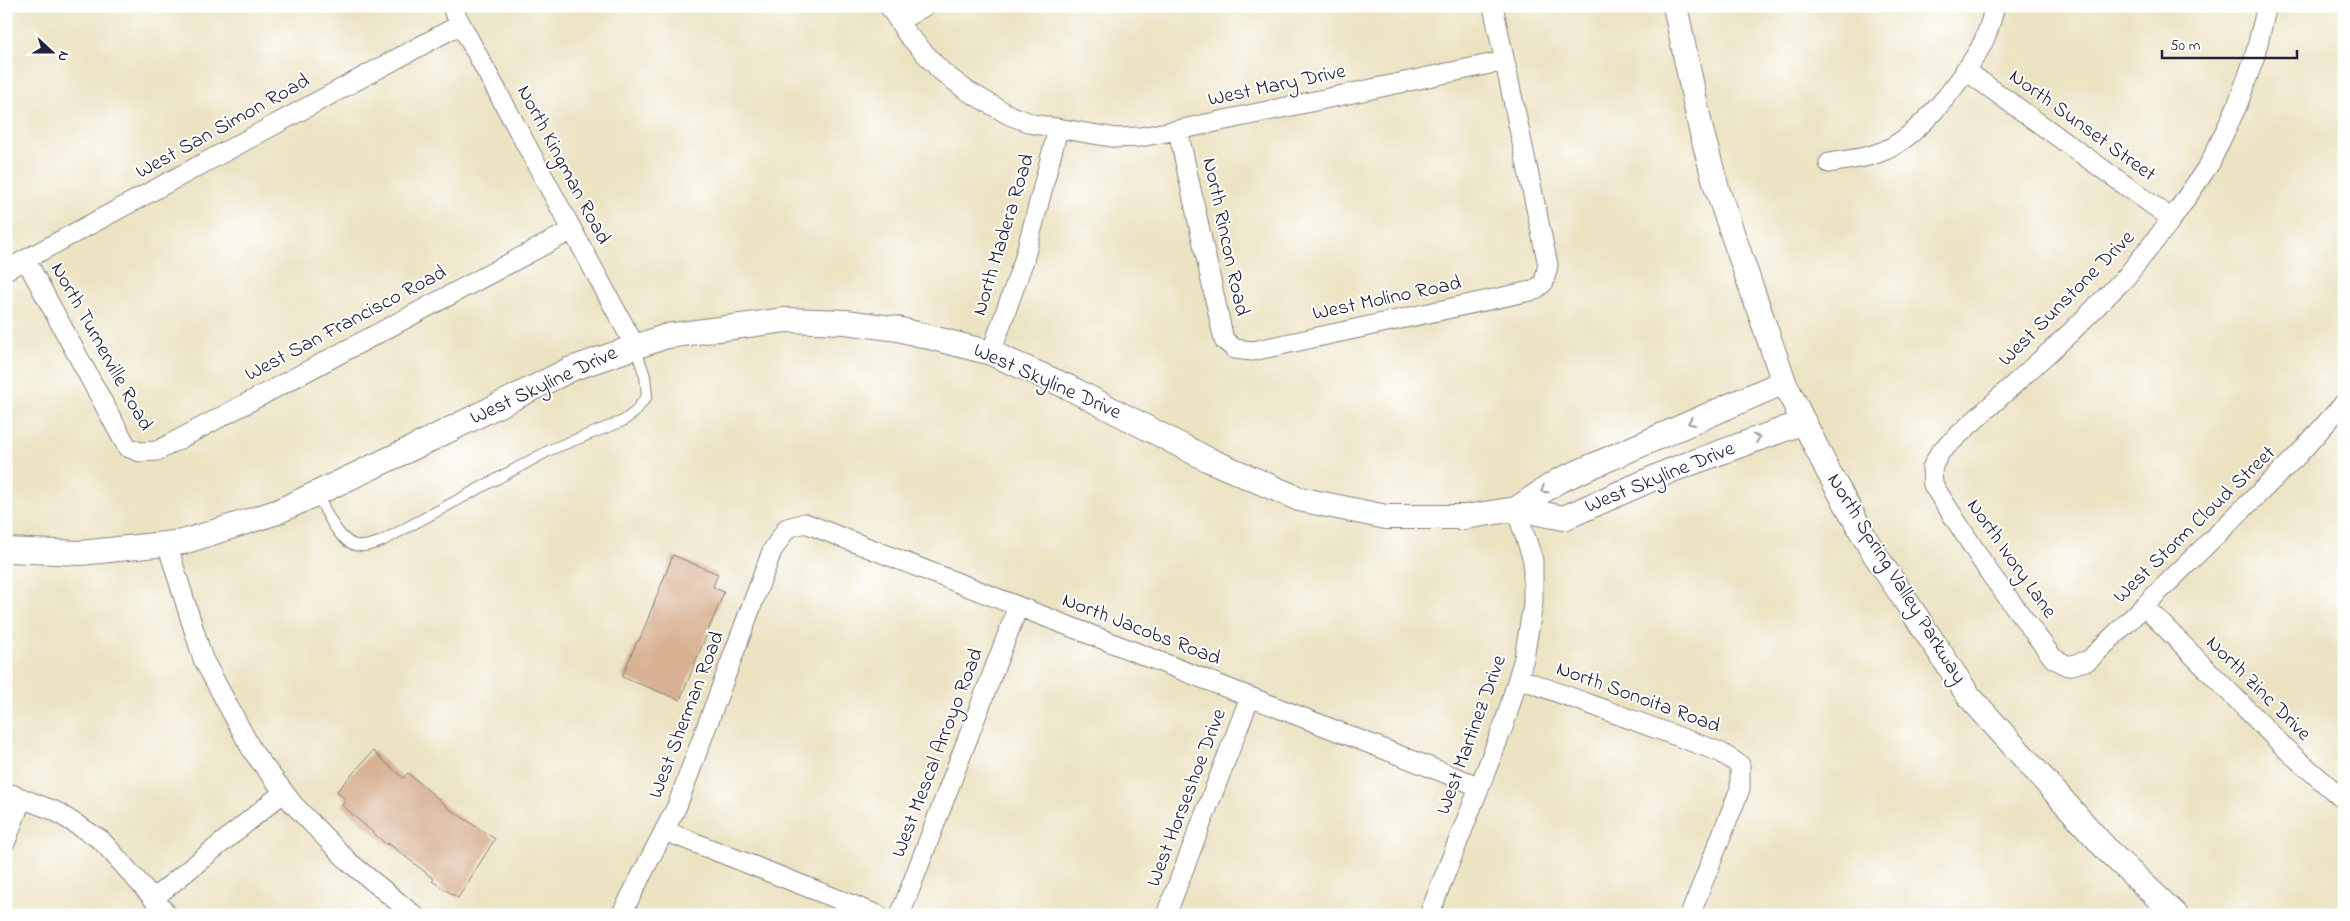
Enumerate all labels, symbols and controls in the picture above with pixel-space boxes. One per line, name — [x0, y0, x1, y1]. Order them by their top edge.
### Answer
north arrow — [28, 28, 78, 78]
scale bar — [2162, 28, 2298, 60]
text: 50 m — [2170, 35, 2201, 57]
text: N — [51, 48, 74, 64]
street label: West Mary Drive — [1205, 57, 1350, 117]
street label: North Sunset Street — [2002, 62, 2162, 190]
street label: West San Simon Road — [131, 67, 316, 187]
street label: North Kingman Road — [507, 80, 618, 251]
street label: North Madera Road — [965, 150, 1043, 320]
street label: North Rincon Road — [1194, 155, 1256, 319]
street label: West Sunstone Drive — [1992, 224, 2142, 374]
street label: North Turnerville Road — [42, 257, 160, 437]
street label: West San Francisco Road — [240, 258, 452, 390]
street label: West Molino Road — [1310, 269, 1464, 329]
street label: West Skyline Drive — [967, 336, 1126, 430]
street label: West Skyline Drive — [466, 339, 624, 435]
one-way arrow — [1687, 415, 1696, 426]
street label: West Skyline Drive — [1581, 434, 1741, 524]
one-way arrow — [1753, 434, 1761, 444]
street label: West Storm Cloud Street — [2107, 439, 2283, 611]
street label: North Spring Valley Parkway — [1817, 468, 1973, 691]
one-way arrow — [1540, 484, 1549, 494]
street label: North Ivory Lane — [1957, 493, 2064, 627]
street label: North Jacobs Road — [1057, 586, 1225, 674]
street label: West Sherman Road — [641, 627, 733, 803]
street label: North Zinc Drive — [2198, 629, 2318, 749]
street label: West Mescal Arroyo Road — [884, 644, 994, 863]
street label: West Martinez Drive — [1429, 650, 1515, 819]
street label: North Sonoita Road — [1552, 654, 1724, 742]
street label: West Horseshoe Drive — [1139, 704, 1235, 891]

